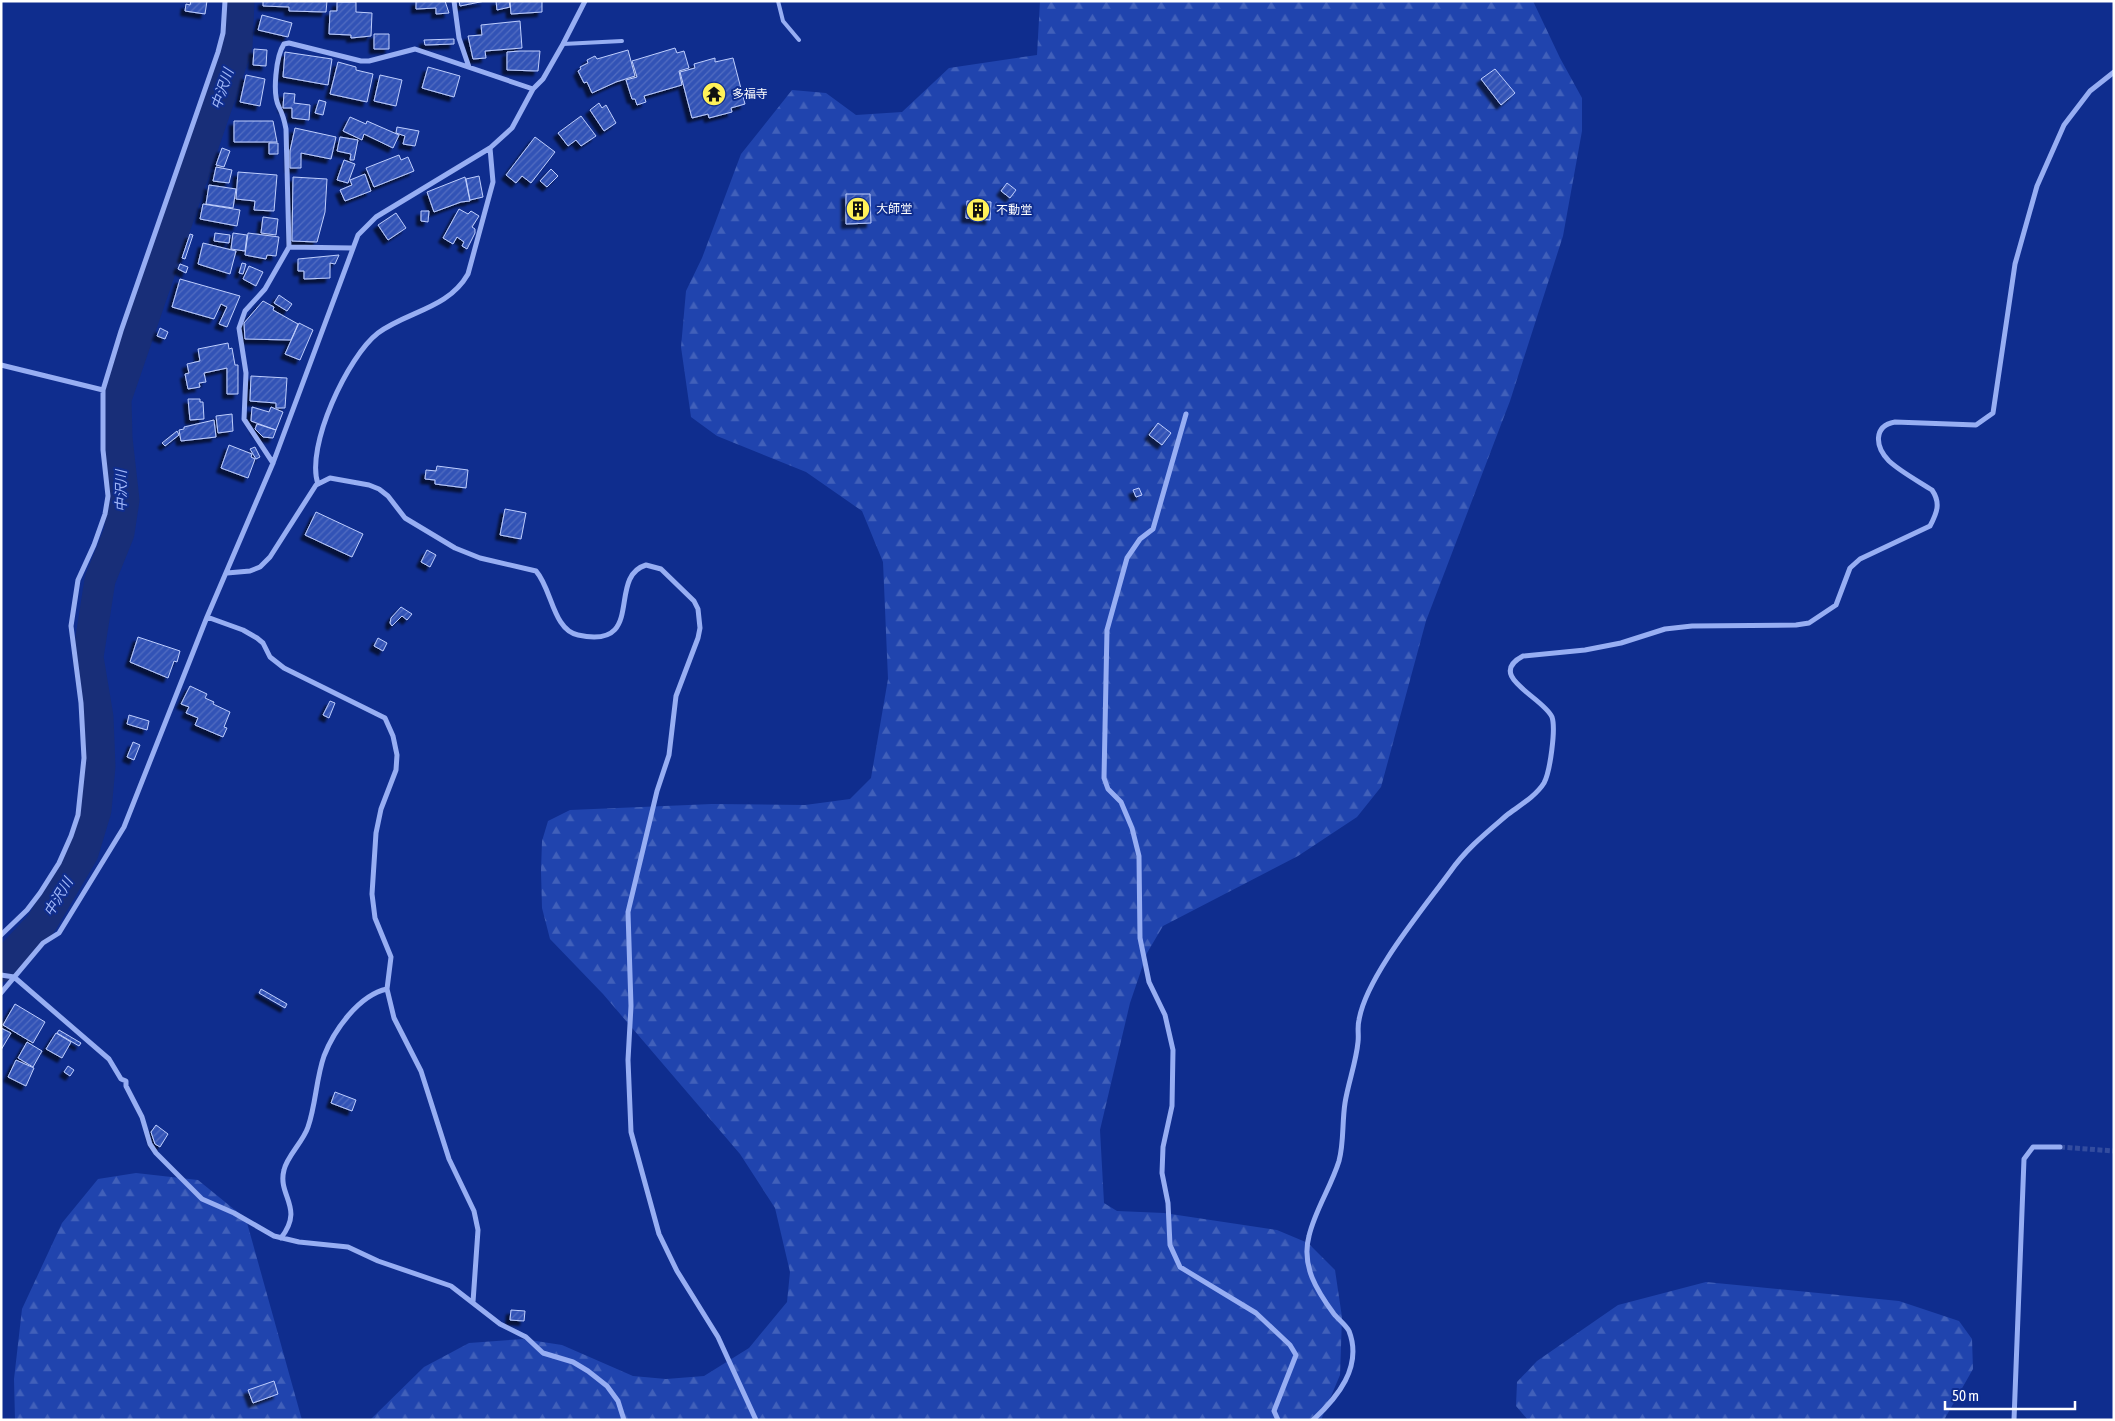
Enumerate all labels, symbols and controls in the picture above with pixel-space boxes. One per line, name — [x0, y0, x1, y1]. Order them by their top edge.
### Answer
water label: 中沢川 — [208, 65, 237, 111]
temple icon: 多福寺 — [701, 81, 727, 107]
place label: 多福寺 — [732, 87, 768, 101]
building icon: 大師堂 — [845, 196, 871, 222]
building icon: 不動堂 — [965, 197, 991, 223]
place label: 大師堂 — [876, 202, 912, 216]
place label: 不動堂 — [996, 203, 1032, 217]
water label: 中沢川 — [113, 468, 129, 512]
water label: 中沢川 — [40, 873, 77, 919]
scale bar — [1945, 1378, 2075, 1410]
text: 50 m — [1952, 1387, 1979, 1404]

